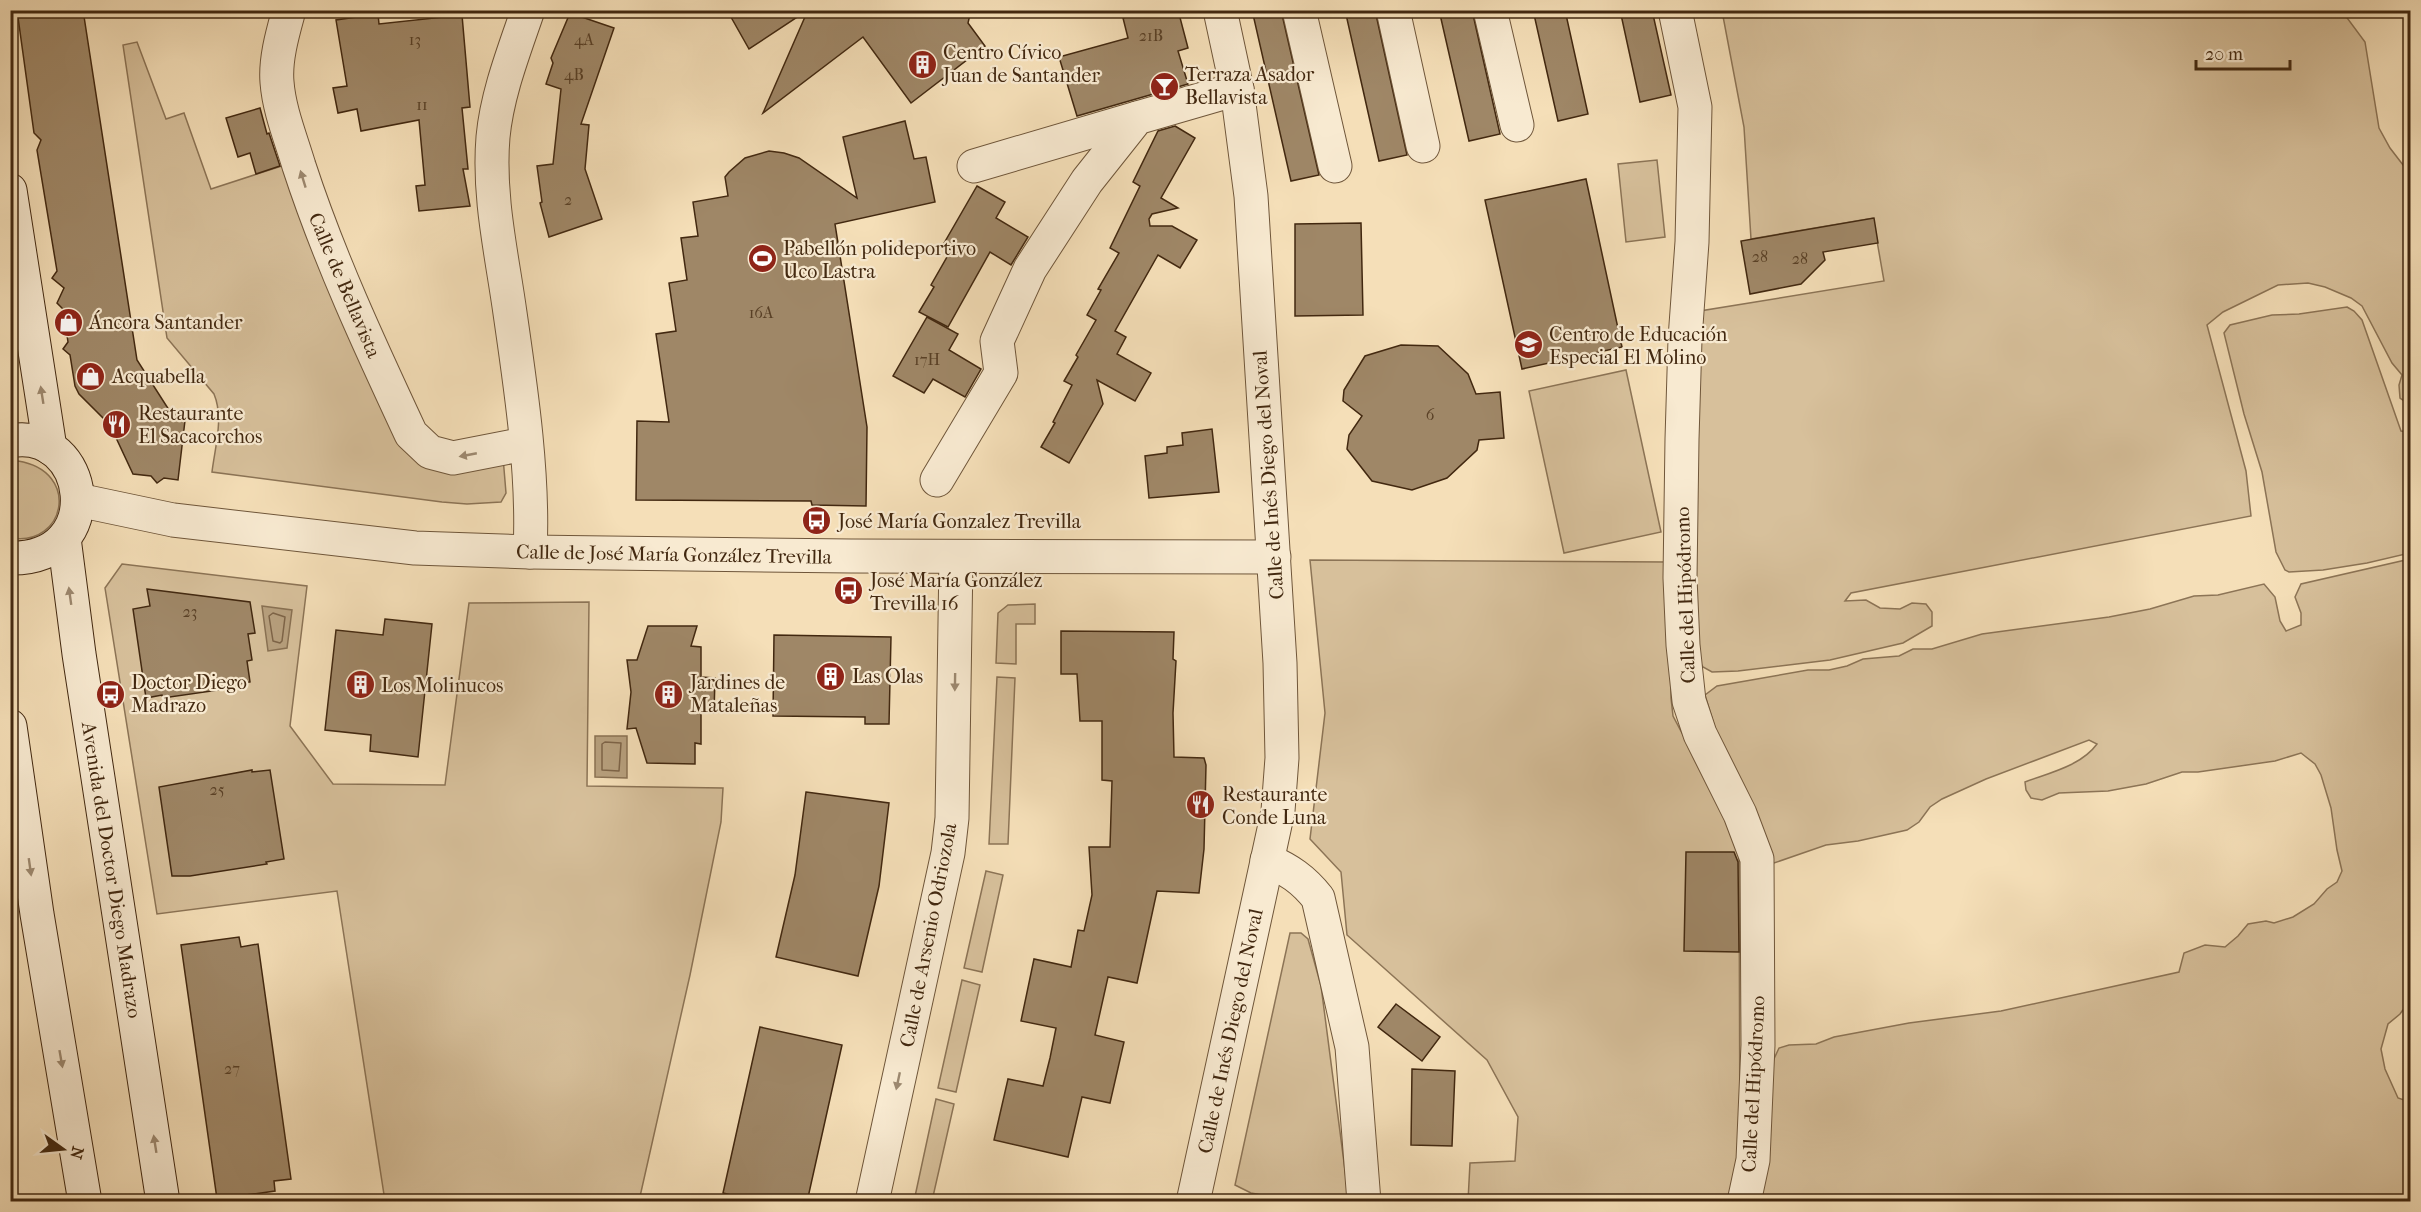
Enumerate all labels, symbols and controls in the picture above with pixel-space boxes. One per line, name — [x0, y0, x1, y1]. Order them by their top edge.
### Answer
house number: 21B — [1139, 26, 1163, 45]
house number: 13 — [409, 30, 421, 49]
house number: 4A — [574, 30, 595, 49]
scale bar — [2196, 33, 2290, 71]
place label: Centro Cívico Juan de Santander — [941, 41, 1100, 87]
text: 20 m — [2205, 44, 2243, 65]
building icon: Centro Cívico Juan de Santander — [906, 48, 938, 80]
place label: Terraza Asador Bellavista — [1185, 63, 1315, 109]
house number: 4B — [564, 65, 584, 84]
bar icon: Terraza Asador Bellavista — [1148, 70, 1180, 102]
house number: 11 — [416, 95, 428, 114]
one-way arrow — [298, 170, 308, 188]
house number: 2 — [564, 190, 572, 209]
street label: Calle de Bellavista — [304, 209, 386, 362]
place label: Pabellón polideportivo Uco Lastra — [783, 237, 976, 283]
sports icon: Pabellón polideportivo Uco Lastra — [746, 243, 778, 275]
house number: 28 — [1752, 247, 1768, 266]
house number: 28 — [1792, 249, 1808, 268]
house number: 16A — [749, 303, 774, 322]
shop icon: Áncora Santander — [52, 306, 84, 338]
place label: Áncora Santander — [88, 310, 243, 334]
place label: Centro de Educación Especial El Molino — [1549, 323, 1728, 369]
school or university icon: Centro de Educación Especial El Molino — [1512, 329, 1544, 361]
street label: Calle de Inés Diego del Noval — [1248, 349, 1289, 600]
house number: 17H — [914, 350, 940, 369]
shop icon: Acquabella — [75, 360, 107, 392]
place label: Acquabella — [111, 365, 206, 388]
one-way arrow — [38, 386, 47, 405]
place label: Restaurante El Sacacorchos — [138, 402, 262, 448]
house number: 6 — [1426, 405, 1435, 424]
restaurant icon: Restaurante El Sacacorchos — [101, 409, 133, 441]
one-way arrow — [458, 451, 477, 460]
bus stop icon: José María Gonzalez Trevilla — [801, 505, 833, 537]
street label: Calle del Hipódromo — [1671, 506, 1700, 684]
place label: José María Gonzalez Trevilla — [836, 510, 1082, 533]
street label: Calle de José María González Trevilla — [516, 540, 833, 569]
place label: José María González Trevilla 16 — [868, 569, 1042, 615]
bus stop icon: José María González Trevilla 16 — [833, 575, 865, 607]
one-way arrow — [66, 587, 75, 606]
house number: 23 — [183, 602, 197, 621]
building icon: Las Olas — [815, 660, 847, 692]
place label: Las Olas — [852, 665, 923, 688]
building icon: Los Molinucos — [344, 669, 376, 701]
place label: Doctor Diego Madrazo — [131, 671, 247, 717]
place label: Jardines de Mataleñas — [688, 671, 785, 717]
one-way arrow — [950, 672, 960, 691]
place label: Los Molinucos — [381, 674, 503, 697]
bus stop icon: Doctor Diego Madrazo — [94, 678, 126, 710]
building icon: Jardines de Mataleñas — [653, 678, 685, 710]
street label: Avenida del Doctor Diego Madrazo — [77, 719, 146, 1020]
house number: 25 — [209, 780, 225, 799]
place label: Restaurante Conde Luna — [1222, 783, 1328, 829]
restaurant icon: Restaurante Conde Luna — [1185, 789, 1217, 821]
street label: Calle de Arsenio Odriozola — [895, 820, 962, 1049]
one-way arrow — [26, 857, 35, 876]
street label: Calle de Inés Diego del Noval — [1193, 906, 1268, 1155]
street label: Calle del Hipódromo — [1737, 995, 1770, 1173]
one-way arrow — [57, 1050, 66, 1069]
house number: 27 — [224, 1059, 240, 1078]
one-way arrow — [893, 1071, 902, 1090]
north arrow — [33, 1119, 93, 1179]
one-way arrow — [150, 1134, 159, 1153]
text: N — [66, 1144, 88, 1162]

